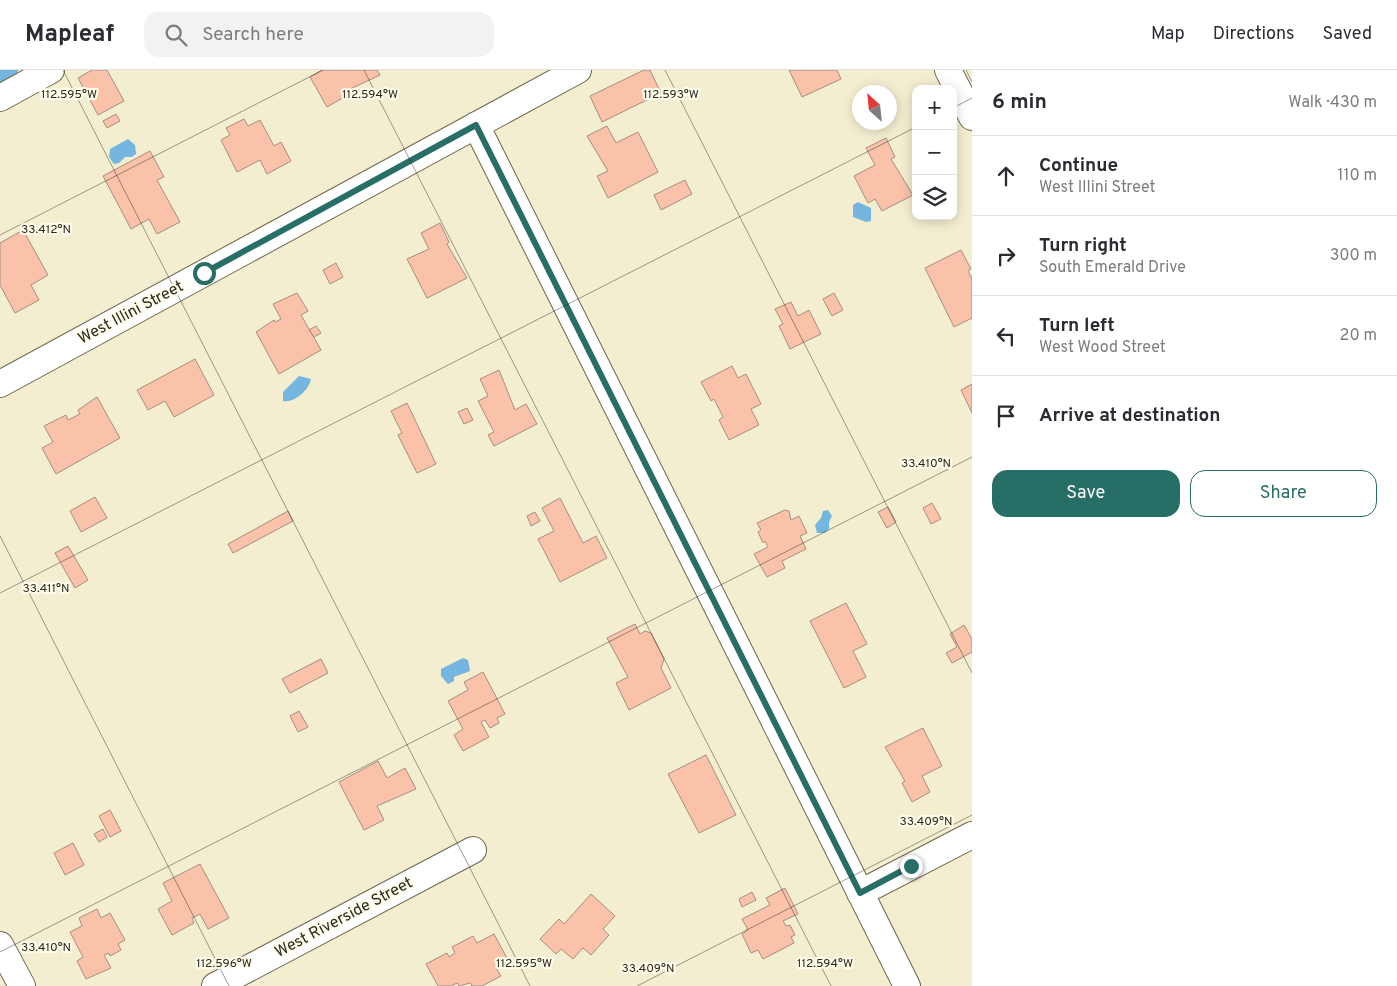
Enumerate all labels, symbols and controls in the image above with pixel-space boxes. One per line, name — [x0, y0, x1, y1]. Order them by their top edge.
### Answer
search box — [144, 12, 494, 57]
text: Mapleaf — [25, 20, 114, 50]
icon: search — [162, 21, 190, 49]
text: Search here — [202, 23, 304, 47]
text: Map — [1151, 23, 1185, 46]
text: Directions — [1213, 23, 1295, 46]
text: Saved — [1323, 23, 1372, 46]
north arrow — [852, 85, 897, 130]
map controls — [912, 85, 957, 220]
button: + — [912, 85, 957, 130]
text: 112.595°W — [41, 87, 97, 103]
text: 112.594°W — [342, 87, 398, 103]
text: 112.593°W — [643, 87, 699, 103]
text: 6 min — [992, 89, 1047, 116]
text: Walk · 430 m — [1288, 93, 1377, 113]
button: − — [912, 130, 957, 175]
text: Continue — [1039, 154, 1118, 178]
icon: ahead — [992, 162, 1020, 190]
text: 110 m — [1337, 166, 1377, 186]
button: layers — [912, 175, 957, 220]
text: West Illini Street — [1039, 178, 1156, 198]
text: 33.412°N — [21, 222, 71, 238]
text: Turn right — [1039, 234, 1127, 258]
icon: right — [992, 242, 1020, 270]
text: 300 m — [1330, 246, 1377, 266]
text: South Emerald Drive — [1039, 258, 1186, 278]
route start — [193, 262, 216, 285]
street label: West Illini Street — [75, 277, 187, 349]
text: Turn left — [1039, 314, 1115, 338]
icon: left — [992, 322, 1020, 350]
text: 20 m — [1340, 326, 1377, 346]
text: West Wood Street — [1039, 338, 1166, 358]
icon: arrive — [992, 402, 1020, 430]
text: Arrive at destination — [1039, 404, 1220, 428]
text: 33.410°N — [901, 456, 951, 472]
button: Save — [992, 470, 1180, 517]
button: Share — [1190, 470, 1377, 517]
text: 33.411°N — [23, 581, 69, 597]
text: 33.409°N — [900, 814, 952, 830]
route end — [900, 855, 923, 878]
street label: West Riverside Street — [272, 873, 416, 963]
text: 33.410°N — [21, 940, 71, 956]
text: 112.596°W — [196, 956, 252, 972]
text: 112.595°W — [496, 956, 552, 972]
text: 112.594°W — [797, 956, 853, 972]
text: 33.409°N — [622, 961, 674, 977]

